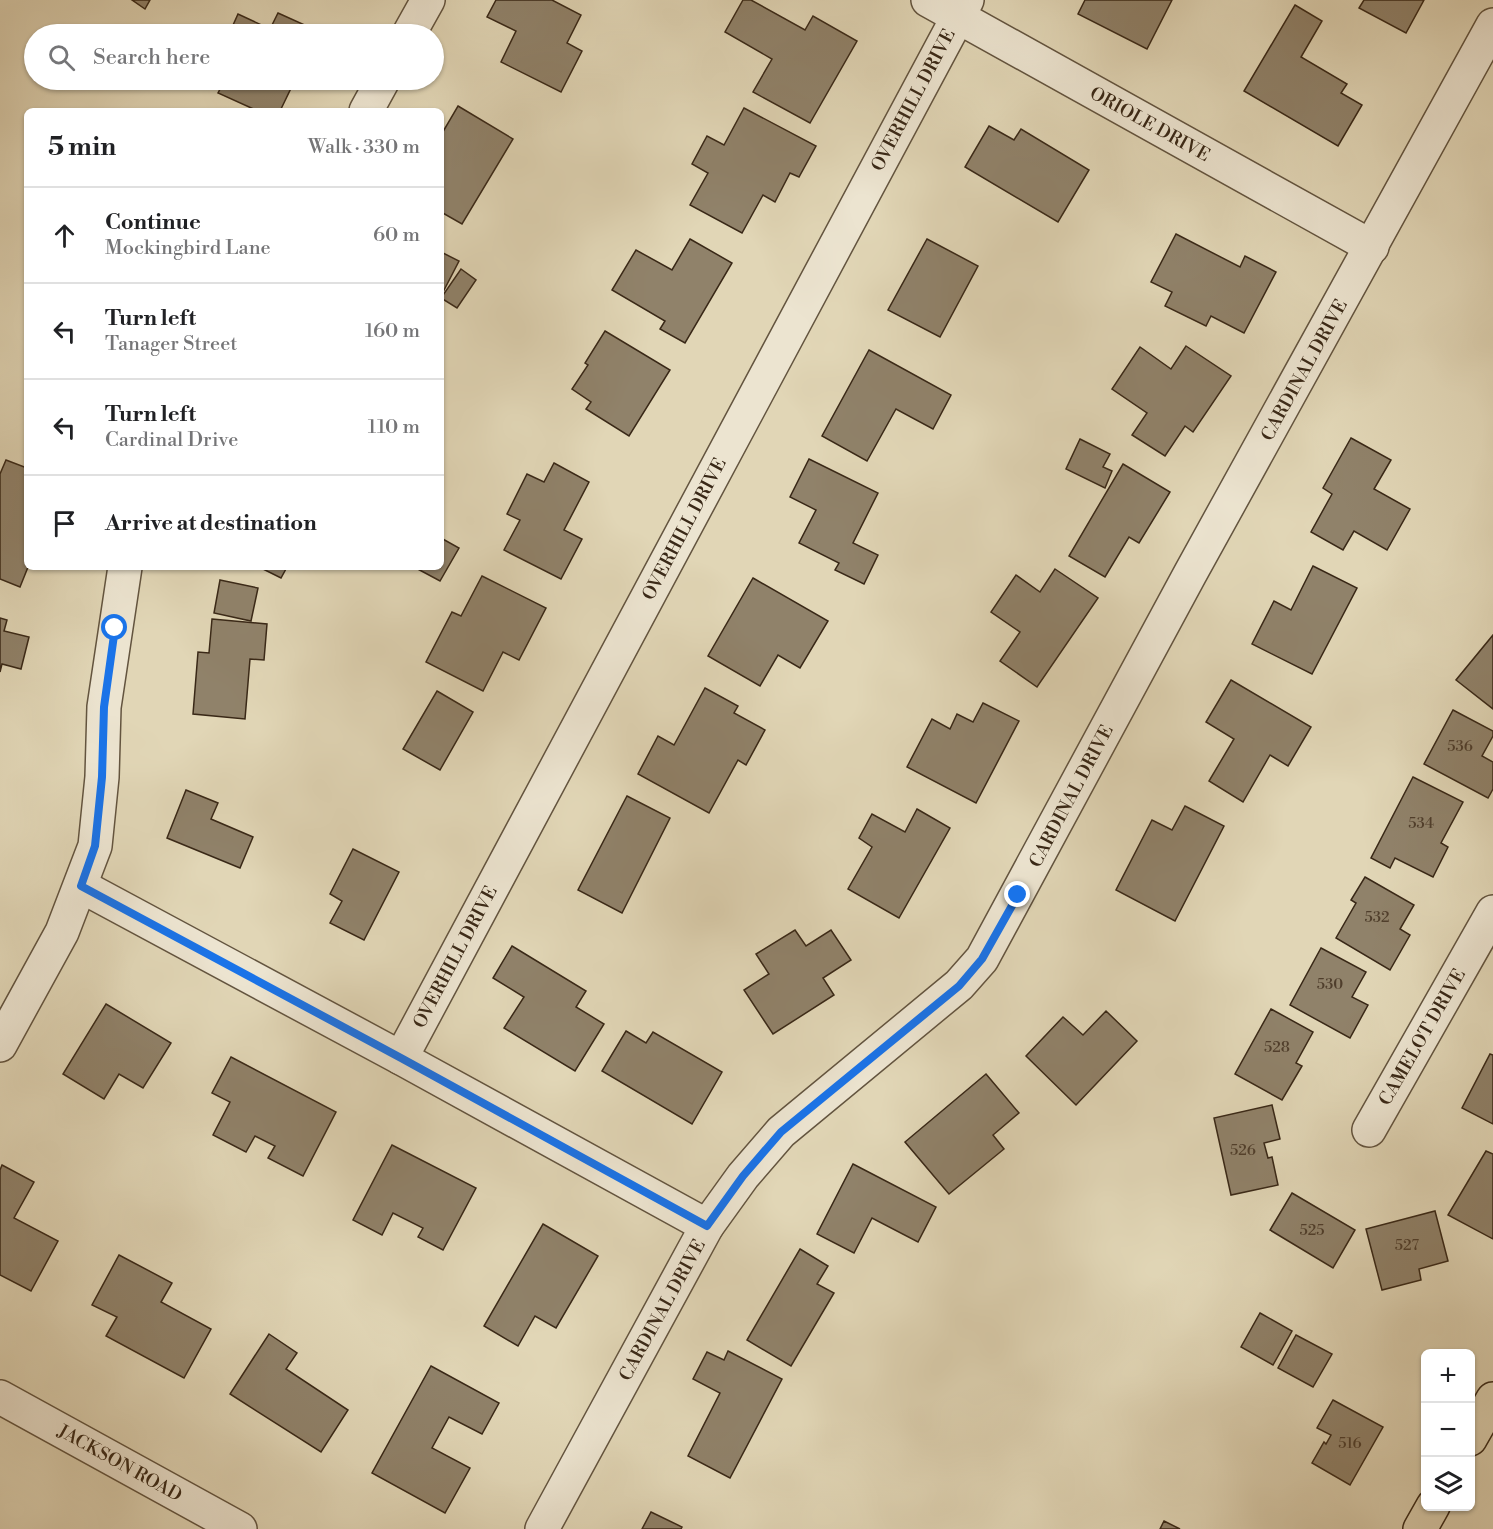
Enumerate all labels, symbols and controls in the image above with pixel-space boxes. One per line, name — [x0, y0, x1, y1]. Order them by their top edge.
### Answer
search box — [24, 24, 444, 90]
street label: OVERHILL DRIVE — [866, 25, 961, 175]
icon: search — [45, 41, 78, 74]
text: Search here — [93, 44, 210, 71]
street label: ORIOLE DRIVE — [1086, 82, 1214, 167]
text: 5 min — [48, 131, 116, 163]
text: Walk · 330 m — [308, 135, 420, 160]
text: Continue — [105, 209, 201, 236]
icon: ahead — [48, 219, 81, 252]
text: 60 m — [373, 223, 420, 248]
text: Mockingbird Lane — [105, 236, 271, 261]
street label: CARDINAL DRIVE — [1256, 295, 1353, 445]
text: Turn left — [105, 305, 196, 332]
icon: left — [48, 315, 81, 348]
text: 160 m — [365, 319, 420, 344]
text: Tanager Street — [105, 332, 237, 357]
text: Turn left — [105, 401, 196, 428]
icon: left — [48, 411, 81, 444]
text: 110 m — [368, 415, 420, 440]
text: Cardinal Drive — [105, 428, 238, 453]
street label: OVERHILL DRIVE — [637, 454, 732, 604]
icon: arrive — [48, 507, 81, 540]
text: Arrive at destination — [105, 510, 317, 537]
route start — [101, 614, 127, 640]
street label: CARDINAL DRIVE — [1024, 721, 1119, 872]
house number: 536 — [1447, 737, 1473, 756]
house number: 534 — [1408, 814, 1434, 833]
route end — [1004, 881, 1030, 907]
street label: OVERHILL DRIVE — [408, 882, 503, 1032]
house number: 532 — [1364, 908, 1390, 927]
street label: CAMELOT DRIVE — [1374, 965, 1471, 1110]
house number: 530 — [1317, 975, 1343, 994]
house number: 528 — [1264, 1038, 1290, 1057]
house number: 526 — [1230, 1141, 1256, 1160]
house number: 525 — [1299, 1221, 1325, 1240]
street label: CARDINAL DRIVE — [614, 1235, 711, 1385]
house number: 527 — [1395, 1236, 1420, 1255]
map controls — [1421, 1349, 1475, 1511]
button: + — [1421, 1349, 1475, 1403]
button: − — [1421, 1403, 1475, 1457]
street label: JACKSON ROAD — [53, 1419, 186, 1507]
house number: 516 — [1338, 1434, 1362, 1453]
button: layers — [1421, 1457, 1475, 1511]

